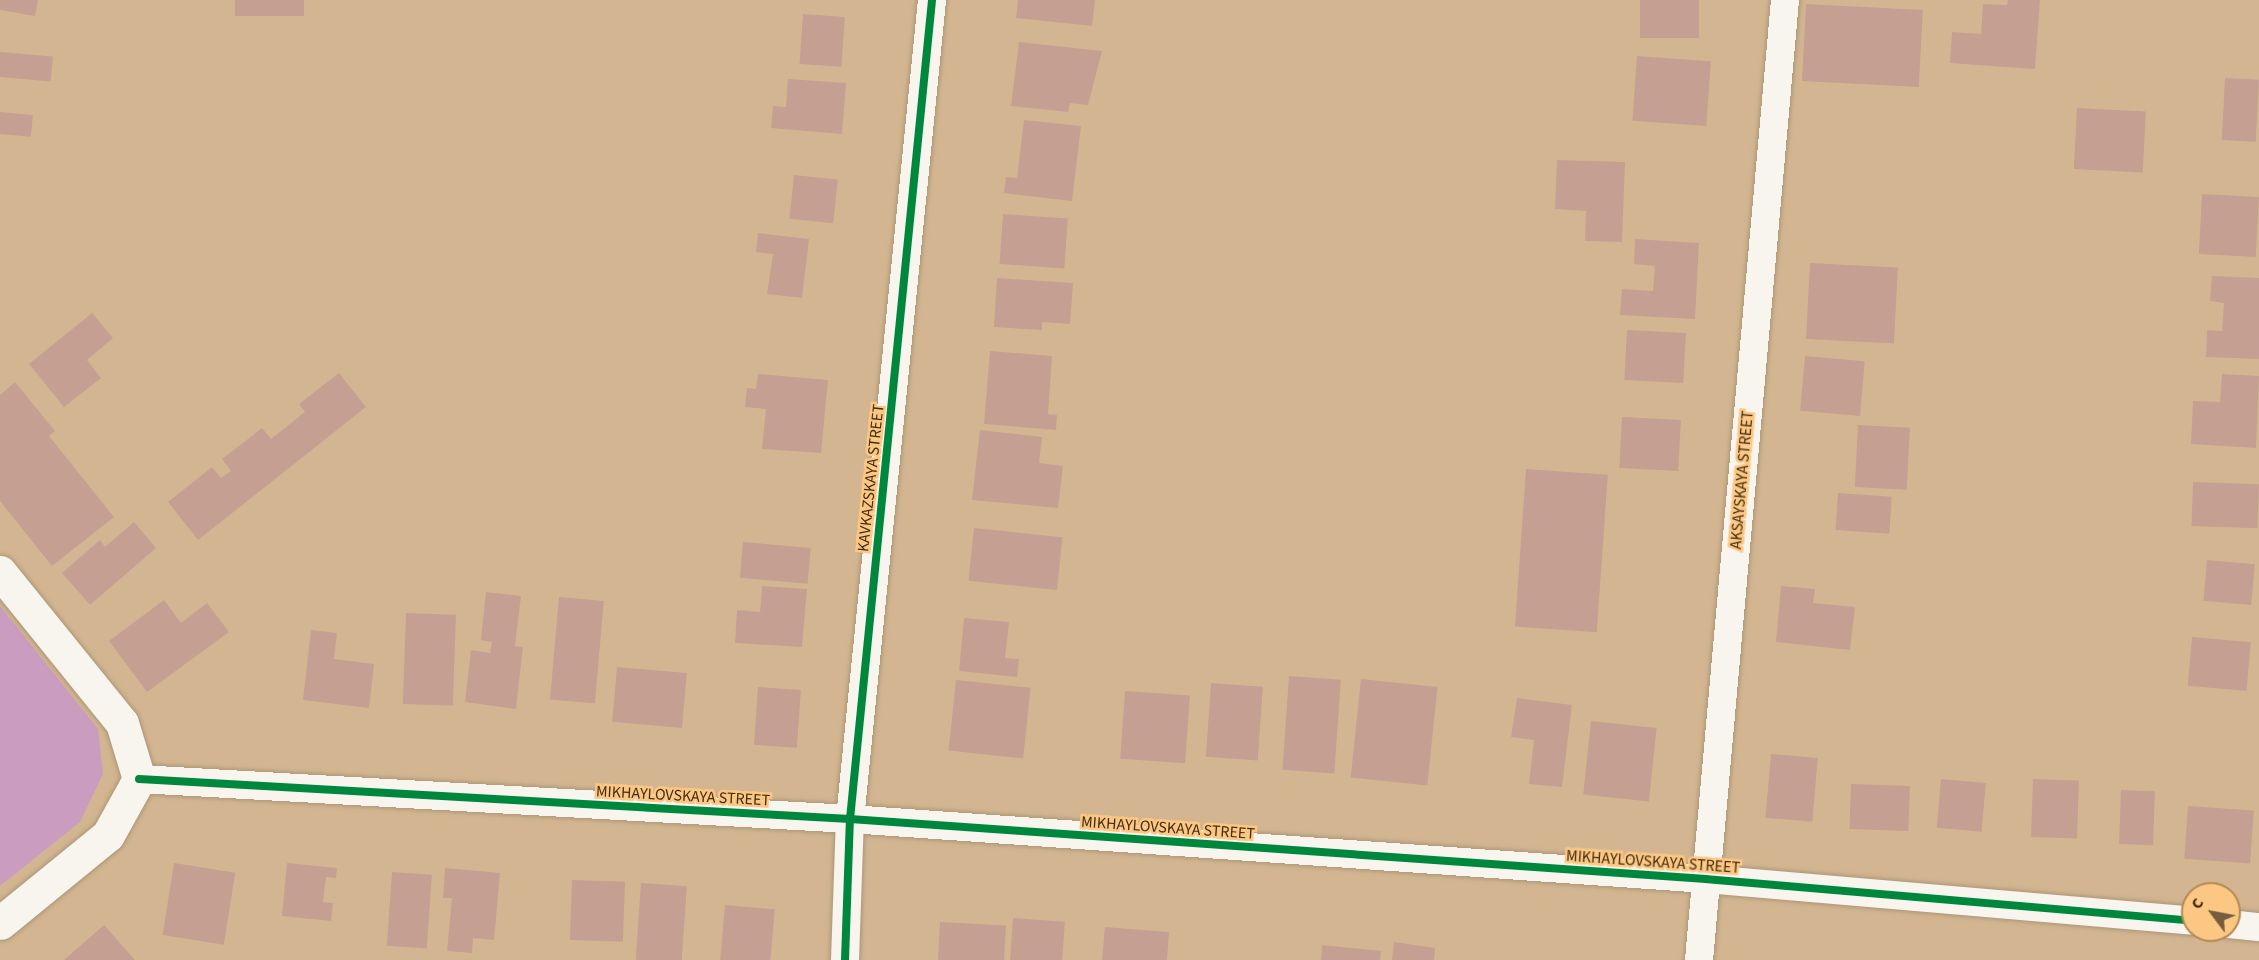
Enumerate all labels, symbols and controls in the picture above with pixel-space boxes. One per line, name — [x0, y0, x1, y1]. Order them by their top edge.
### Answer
street label: KAVKAZSKAYA STREET — [854, 403, 888, 553]
street label: AKSAYSKAYA STREET — [1726, 410, 1758, 550]
street label: MIKHAYLOVSKAYA STREET — [595, 782, 771, 810]
street label: MIKHAYLOVSKAYA STREET — [1080, 812, 1256, 844]
street label: MIKHAYLOVSKAYA STREET — [1565, 846, 1741, 878]
north arrow — [2181, 882, 2241, 942]
text: С — [2186, 894, 2209, 913]

